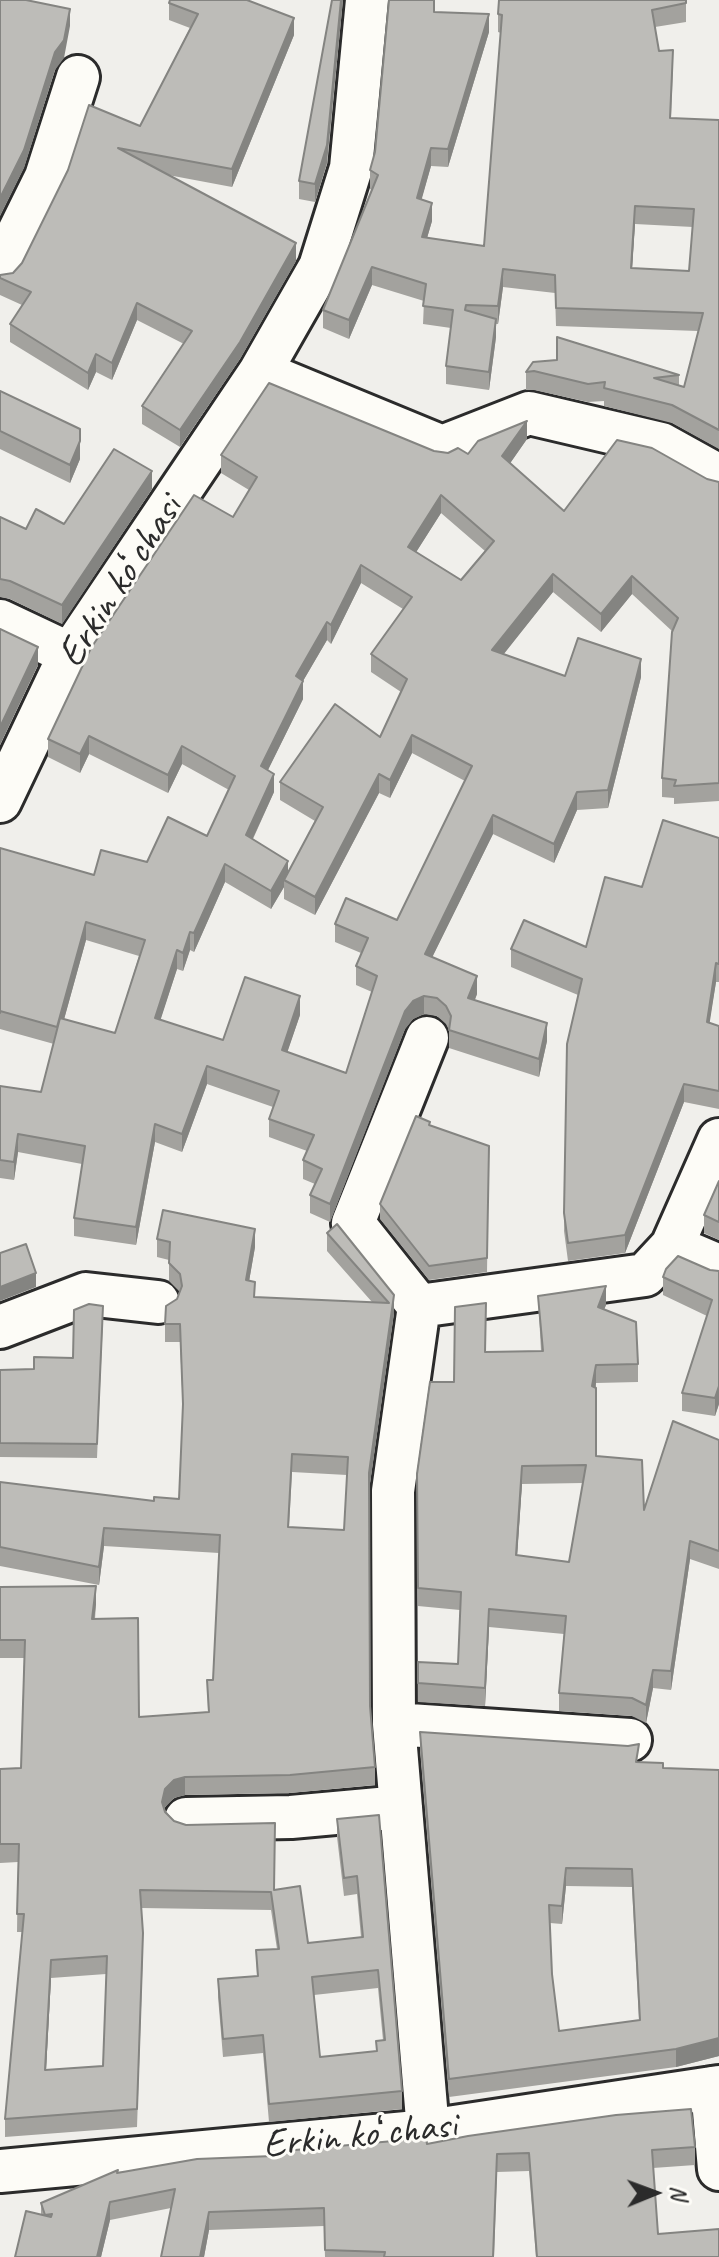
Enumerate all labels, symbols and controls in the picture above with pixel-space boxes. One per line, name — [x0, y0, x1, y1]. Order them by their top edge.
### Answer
street label: Erkin koʻchasi — [48, 487, 194, 677]
street label: Erkin koʻchasi — [261, 2102, 459, 2170]
north arrow — [615, 2153, 695, 2233]
text: N — [665, 2186, 693, 2200]

